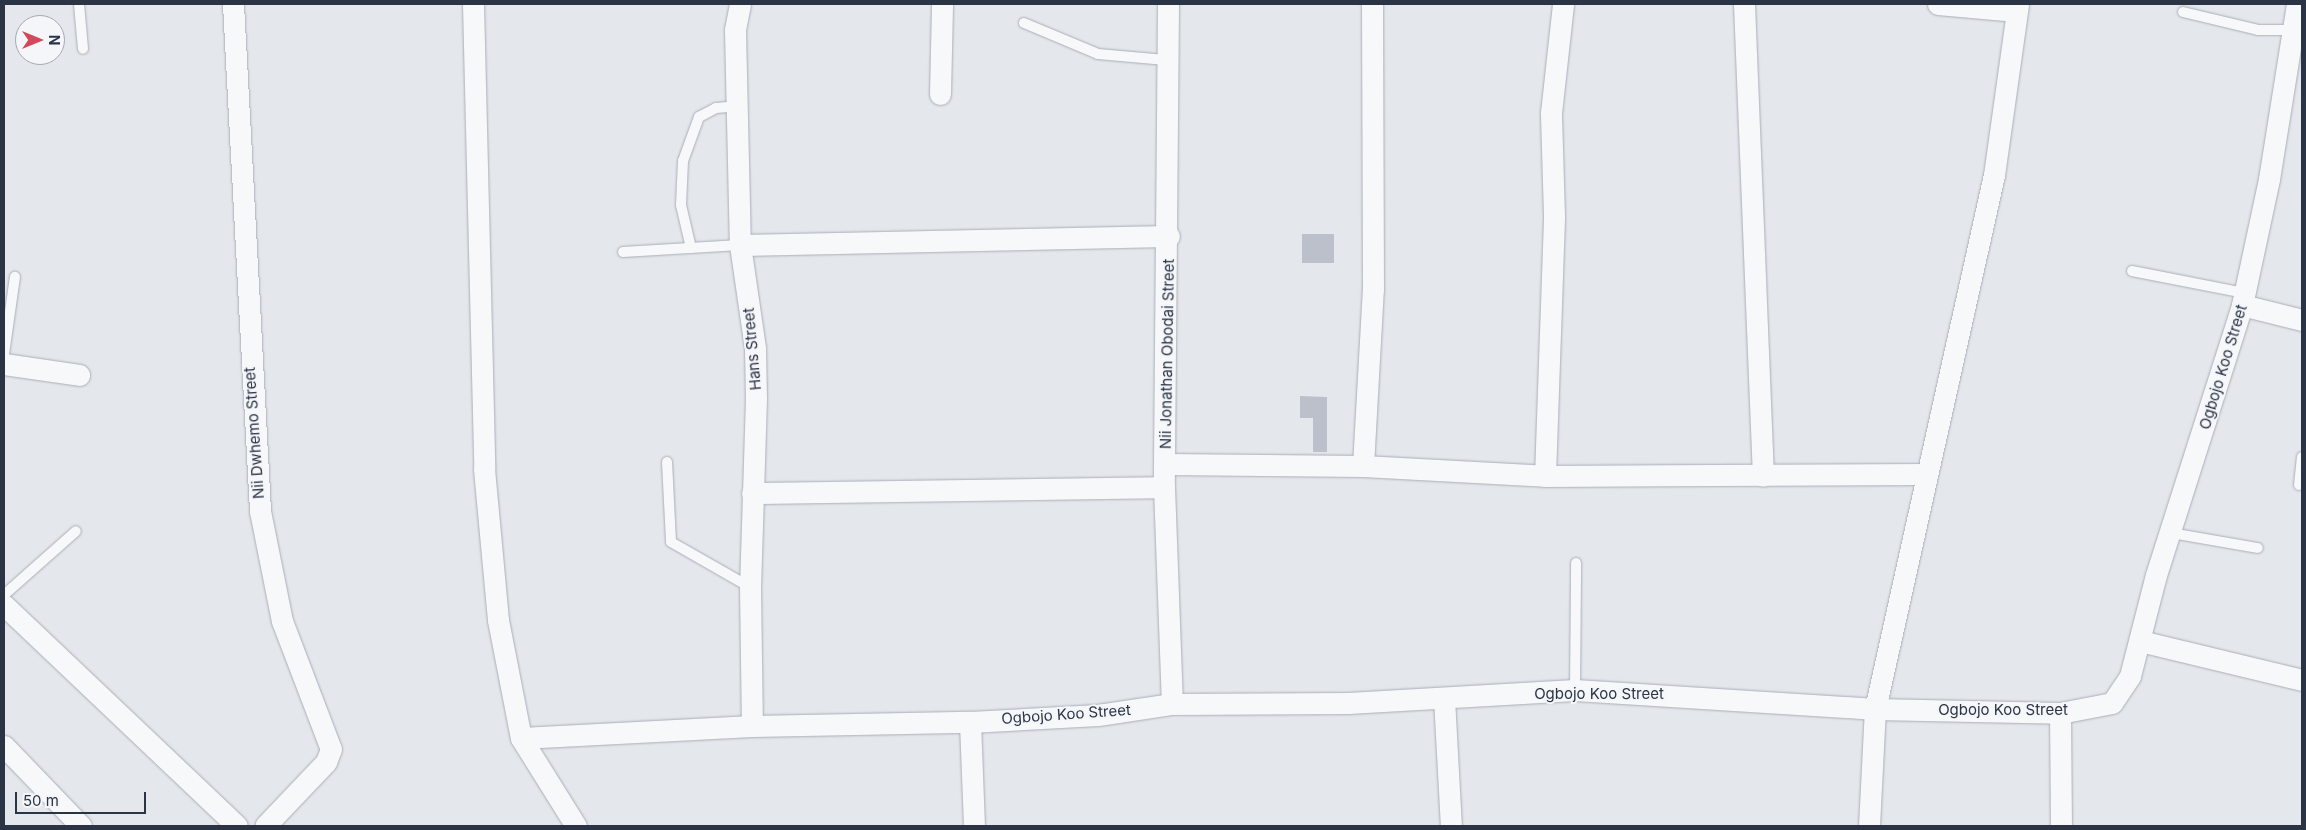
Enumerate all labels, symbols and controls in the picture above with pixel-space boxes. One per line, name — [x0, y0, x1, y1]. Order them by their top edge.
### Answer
north arrow — [15, 15, 65, 65]
text: N — [46, 35, 63, 45]
street label: Nii Jonathan Obodai Street — [1156, 259, 1178, 449]
street label: Ogbojo Koo Street — [2195, 302, 2251, 432]
street label: Hans Street — [739, 307, 765, 391]
street label: Nii Dwhemo Street — [240, 366, 268, 500]
street label: Ogbojo Koo Street — [1534, 685, 1664, 703]
street label: Ogbojo Koo Street — [1001, 700, 1131, 728]
street label: Ogbojo Koo Street — [1938, 701, 2068, 719]
scale bar — [18, 782, 149, 814]
text: 50 m — [23, 791, 59, 810]

